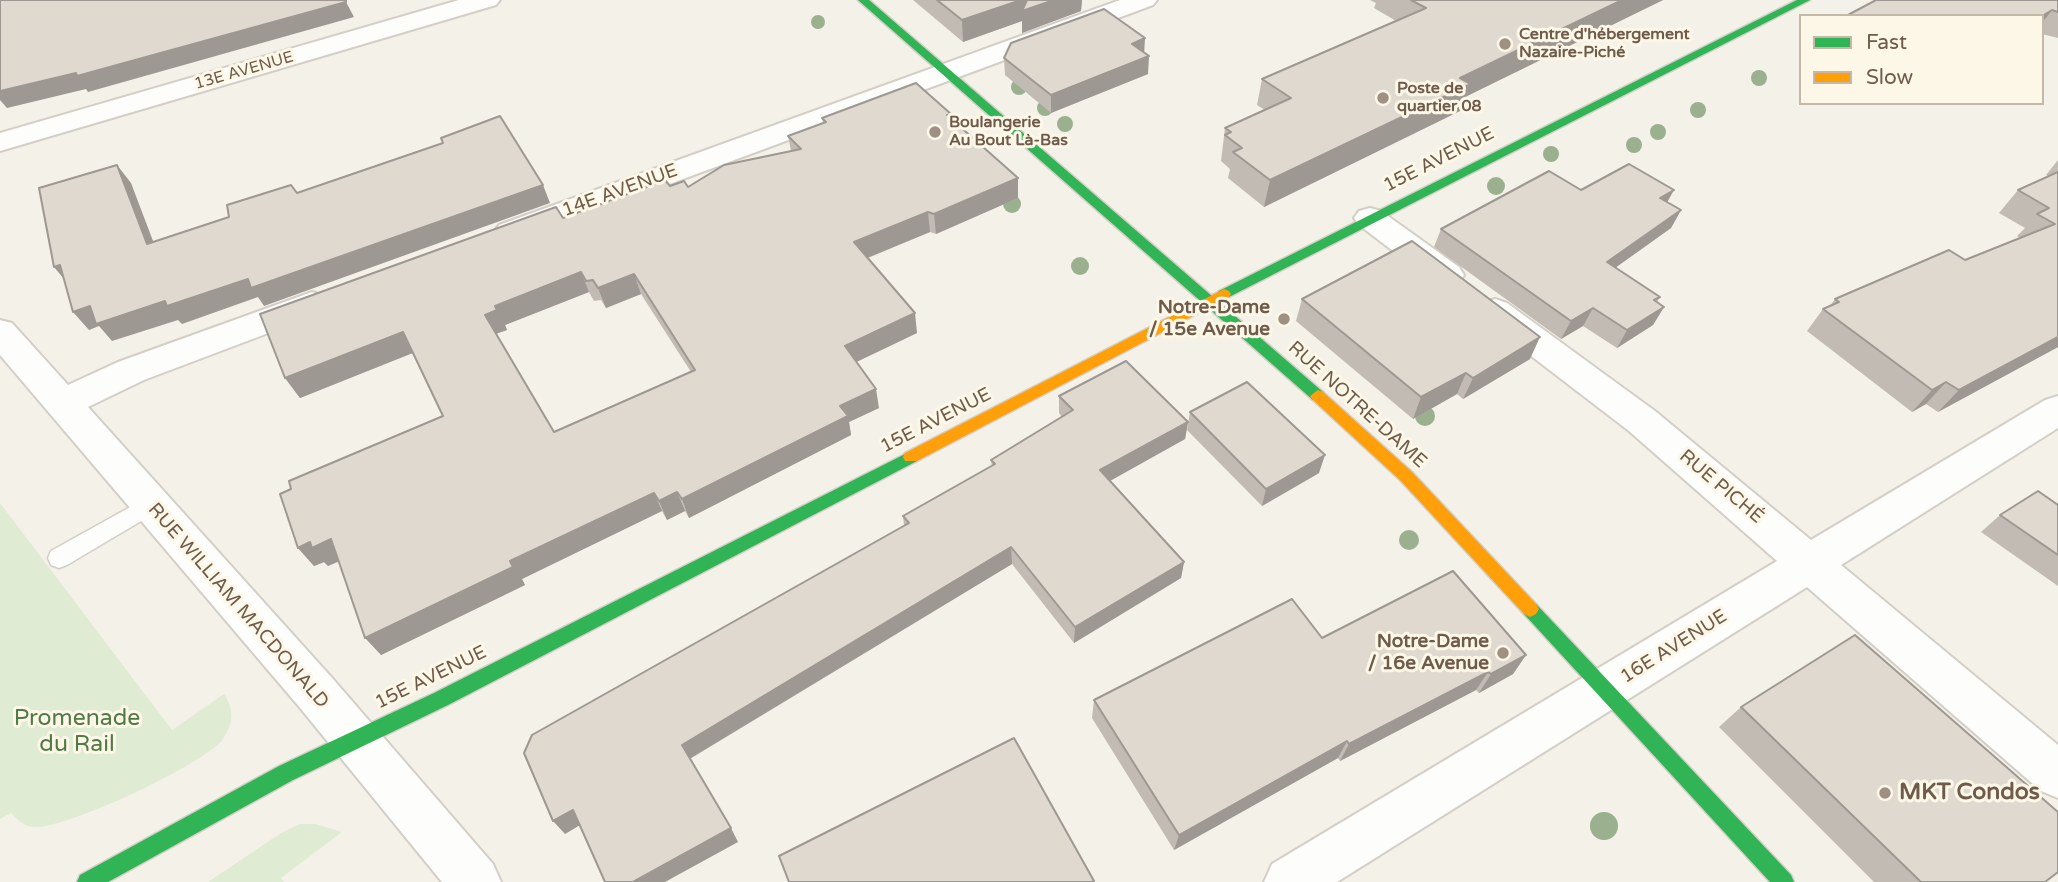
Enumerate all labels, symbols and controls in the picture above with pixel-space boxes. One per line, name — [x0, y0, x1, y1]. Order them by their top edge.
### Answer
legend — [1799, 14, 2044, 105]
place label: Centre d'hébergement Nazaire-Piché — [1519, 25, 1690, 63]
text: Fast — [1866, 30, 1907, 55]
marker: Centre d'hébergement Nazaire-Piché — [1497, 36, 1513, 52]
street label: 13E AVENUE — [192, 48, 296, 94]
text: Slow — [1866, 65, 1913, 90]
place label: Poste de quartier 08 — [1397, 79, 1481, 117]
marker: Poste de quartier 08 — [1375, 90, 1391, 106]
place label: Boulangerie Au Bout Là-Bas — [949, 113, 1068, 151]
street label: 15E AVENUE — [1380, 122, 1498, 198]
marker: Boulangerie Au Bout Là-Bas — [927, 124, 943, 140]
street label: 14E AVENUE — [559, 160, 681, 222]
place label: Notre-Dame / 15e Avenue — [1149, 297, 1270, 341]
marker: Notre-Dame / 15e Avenue — [1276, 311, 1292, 327]
street label: RUE NOTRE-DAME — [1283, 337, 1431, 473]
street label: 15E AVENUE — [877, 383, 995, 459]
street label: RUE PICHÉ — [1674, 445, 1768, 529]
street label: RUE WILLIAM MACDONALD — [143, 499, 333, 713]
street label: 16E AVENUE — [1617, 605, 1731, 689]
place label: Notre-Dame / 16e Avenue — [1368, 631, 1489, 675]
street label: 15E AVENUE — [371, 641, 491, 715]
marker: Notre-Dame / 16e Avenue — [1495, 645, 1511, 661]
park label: Promenade du Rail — [14, 705, 140, 759]
place label: MKT Condos — [1899, 779, 2040, 807]
marker: MKT Condos — [1877, 785, 1893, 801]

